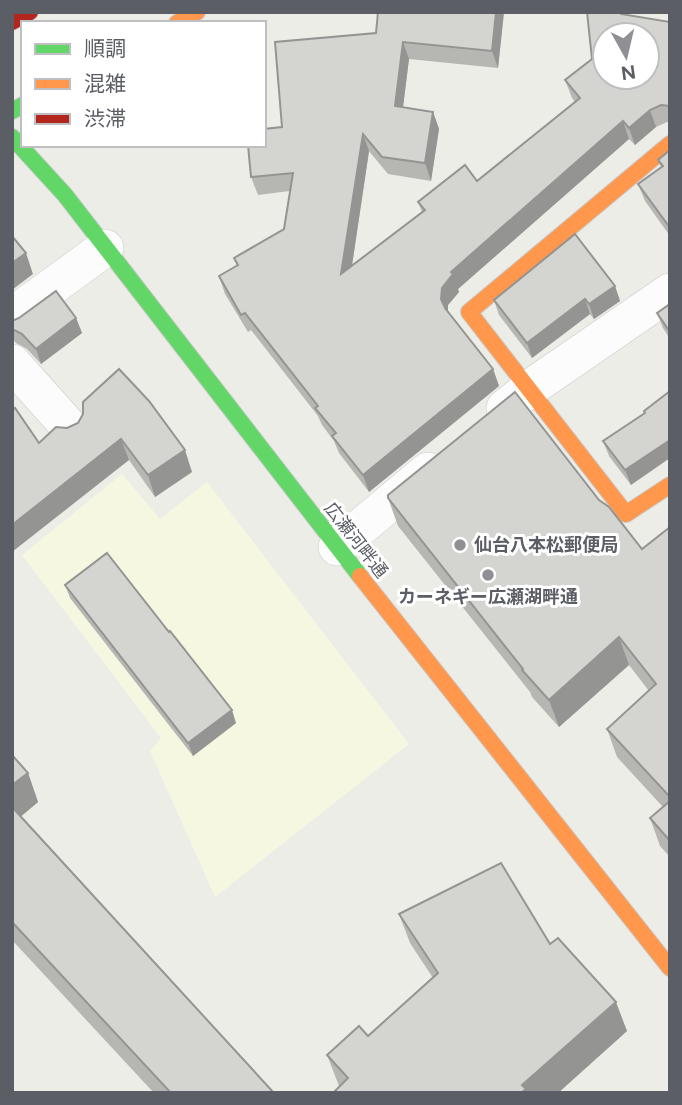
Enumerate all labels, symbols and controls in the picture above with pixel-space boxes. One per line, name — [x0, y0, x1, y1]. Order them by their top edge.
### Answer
legend — [21, 21, 266, 147]
north arrow — [591, 21, 661, 91]
text: 順調 — [84, 36, 126, 61]
text: N — [619, 60, 637, 85]
text: 混雑 — [84, 71, 126, 96]
text: 渋滞 — [84, 106, 126, 131]
street label: 広瀬河畔通 — [320, 498, 392, 582]
place label: 仙台八本松郵便局 — [474, 534, 618, 556]
marker: 仙台八本松郵便局 — [452, 537, 468, 553]
marker: カーネギー広瀬湖畔通 — [480, 567, 496, 583]
place label: カーネギー広瀬湖畔通 — [398, 586, 578, 608]

